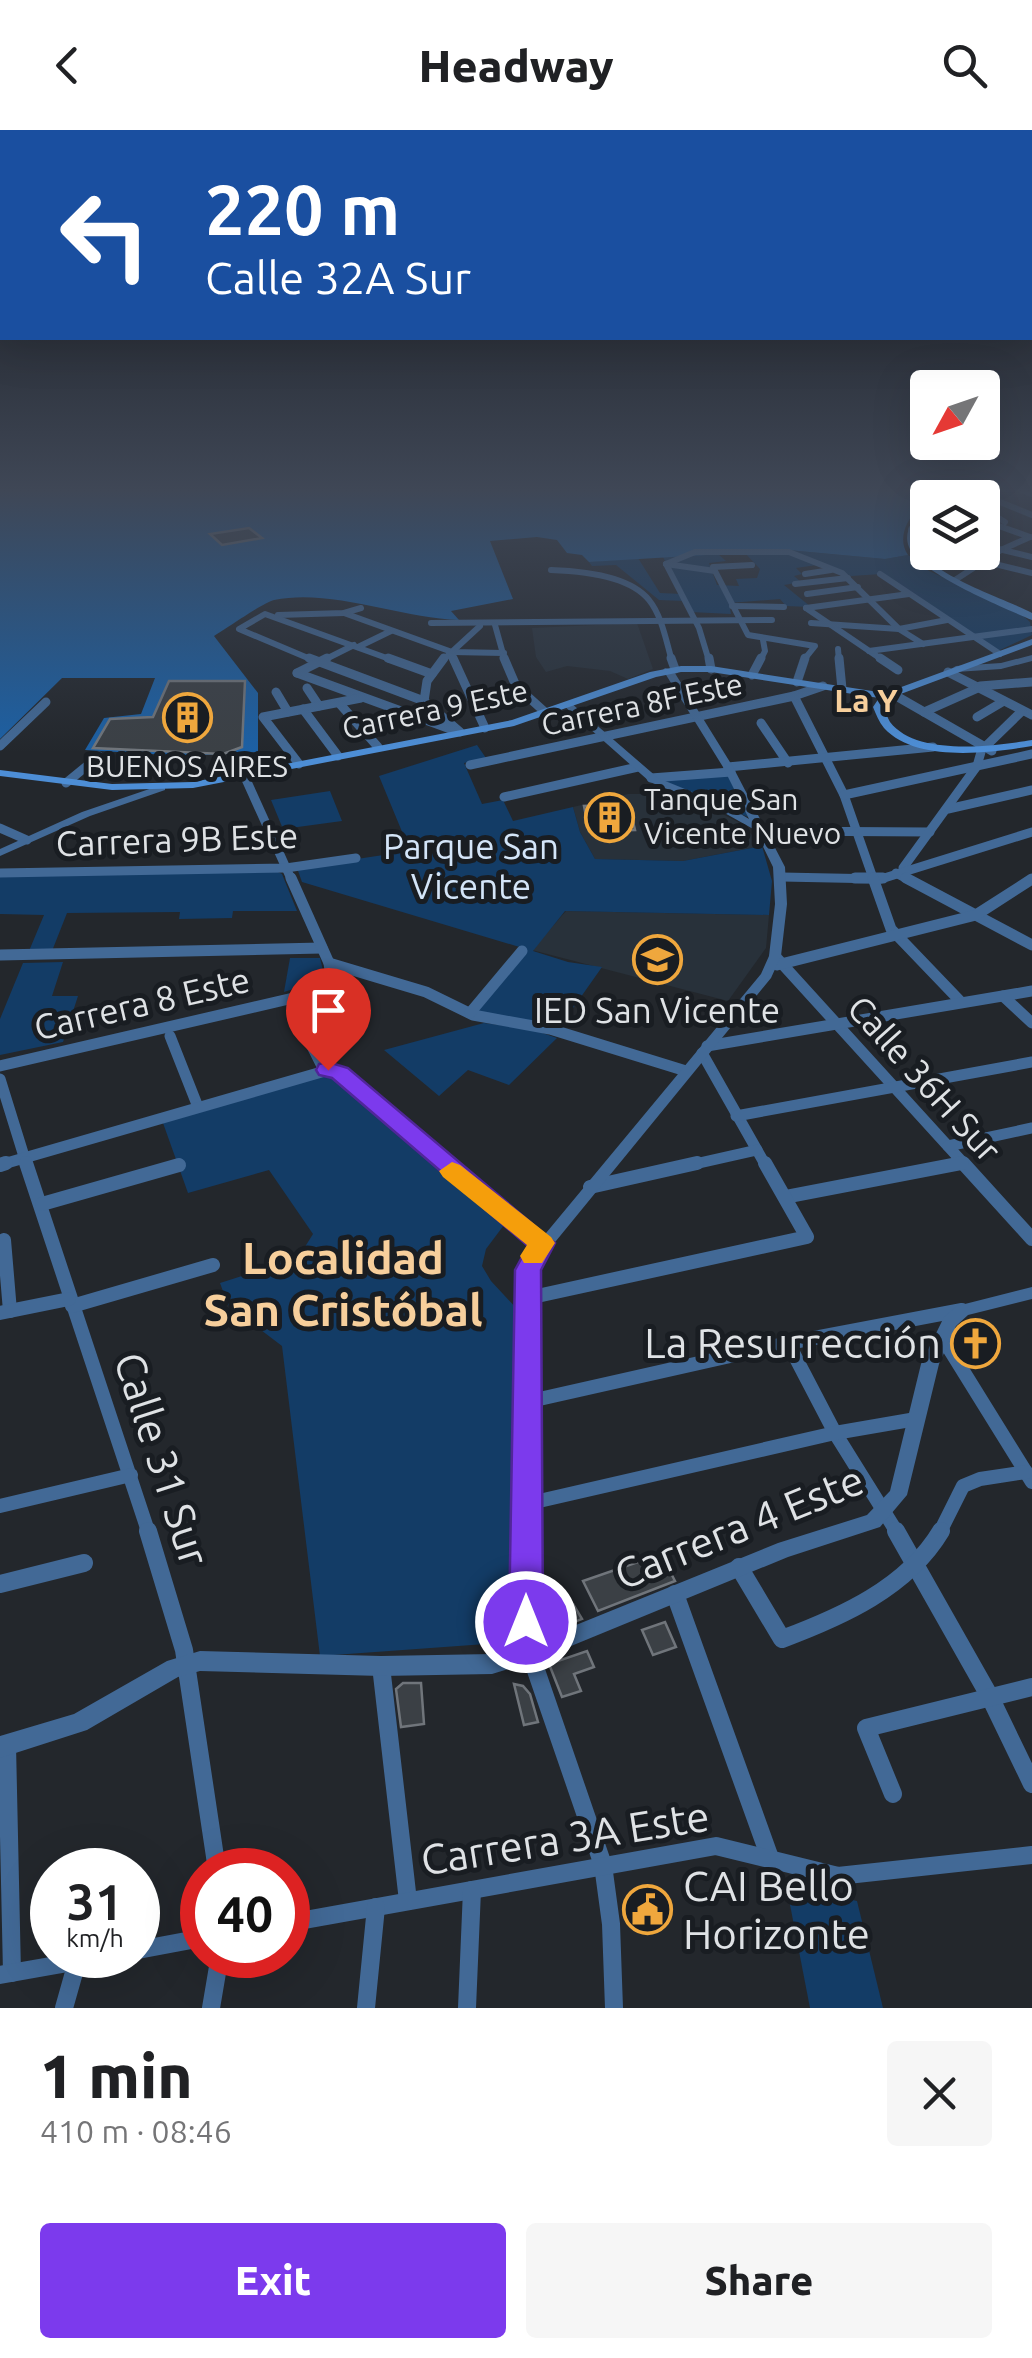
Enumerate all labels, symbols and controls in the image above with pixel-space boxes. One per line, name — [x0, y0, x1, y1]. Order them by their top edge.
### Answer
icon: back — [40, 38, 95, 93]
icon: search — [937, 38, 992, 93]
text: Headway — [418, 40, 614, 91]
icon: left — [40, 170, 170, 300]
text: 220 m — [205, 170, 400, 248]
text: Calle 32A Sur — [205, 252, 471, 303]
north arrow — [910, 370, 1000, 460]
map controls — [910, 370, 1000, 570]
button: layers — [910, 480, 1000, 570]
street label: Carrera 8F Este — [538, 666, 745, 742]
street label: Carrera 9 Este — [339, 673, 531, 745]
district label: La Y — [834, 682, 898, 718]
building icon: BUENOS AIRES — [161, 692, 213, 744]
place label: BUENOS AIRES — [86, 749, 288, 783]
place label: Tanque San Vicente Nuevo — [644, 782, 841, 850]
building icon: Tanque San Vicente Nuevo — [583, 791, 635, 843]
street label: Carrera 9B Este — [55, 815, 299, 863]
park label: Parque San Vicente — [383, 826, 559, 906]
school or university icon: IED San Vicente — [631, 933, 683, 985]
street label: Carrera 8 Este — [30, 959, 254, 1047]
pin — [286, 968, 371, 1071]
icon: arrive — [301, 983, 356, 1038]
street label: Calle 36H Sur — [840, 987, 1009, 1169]
place label: IED San Vicente — [534, 990, 780, 1030]
district label: Localidad San Cristóbal — [203, 1232, 483, 1335]
church icon: La Resurrección — [950, 1317, 1002, 1369]
place label: La Resurrección — [644, 1319, 941, 1366]
street label: Calle 31 Sur — [106, 1346, 219, 1571]
street label: Carrera 4 Este — [608, 1455, 870, 1598]
position arrow — [474, 1570, 578, 1674]
street label: Carrera 3A Este — [417, 1791, 713, 1884]
speed limit sign: 40 — [180, 1848, 310, 1978]
place label: CAI Bello Horizonte — [683, 1862, 870, 1957]
text: 31 — [67, 1873, 123, 1929]
public building icon: CAI Bello Horizonte — [622, 1884, 674, 1936]
text: km/h — [66, 1924, 124, 1952]
button: close — [887, 2041, 992, 2146]
text: 1 min — [40, 2042, 193, 2109]
text: 410 m · 08:46 — [40, 2113, 232, 2149]
button: Exit — [40, 2223, 506, 2338]
button: Share — [526, 2223, 992, 2338]

